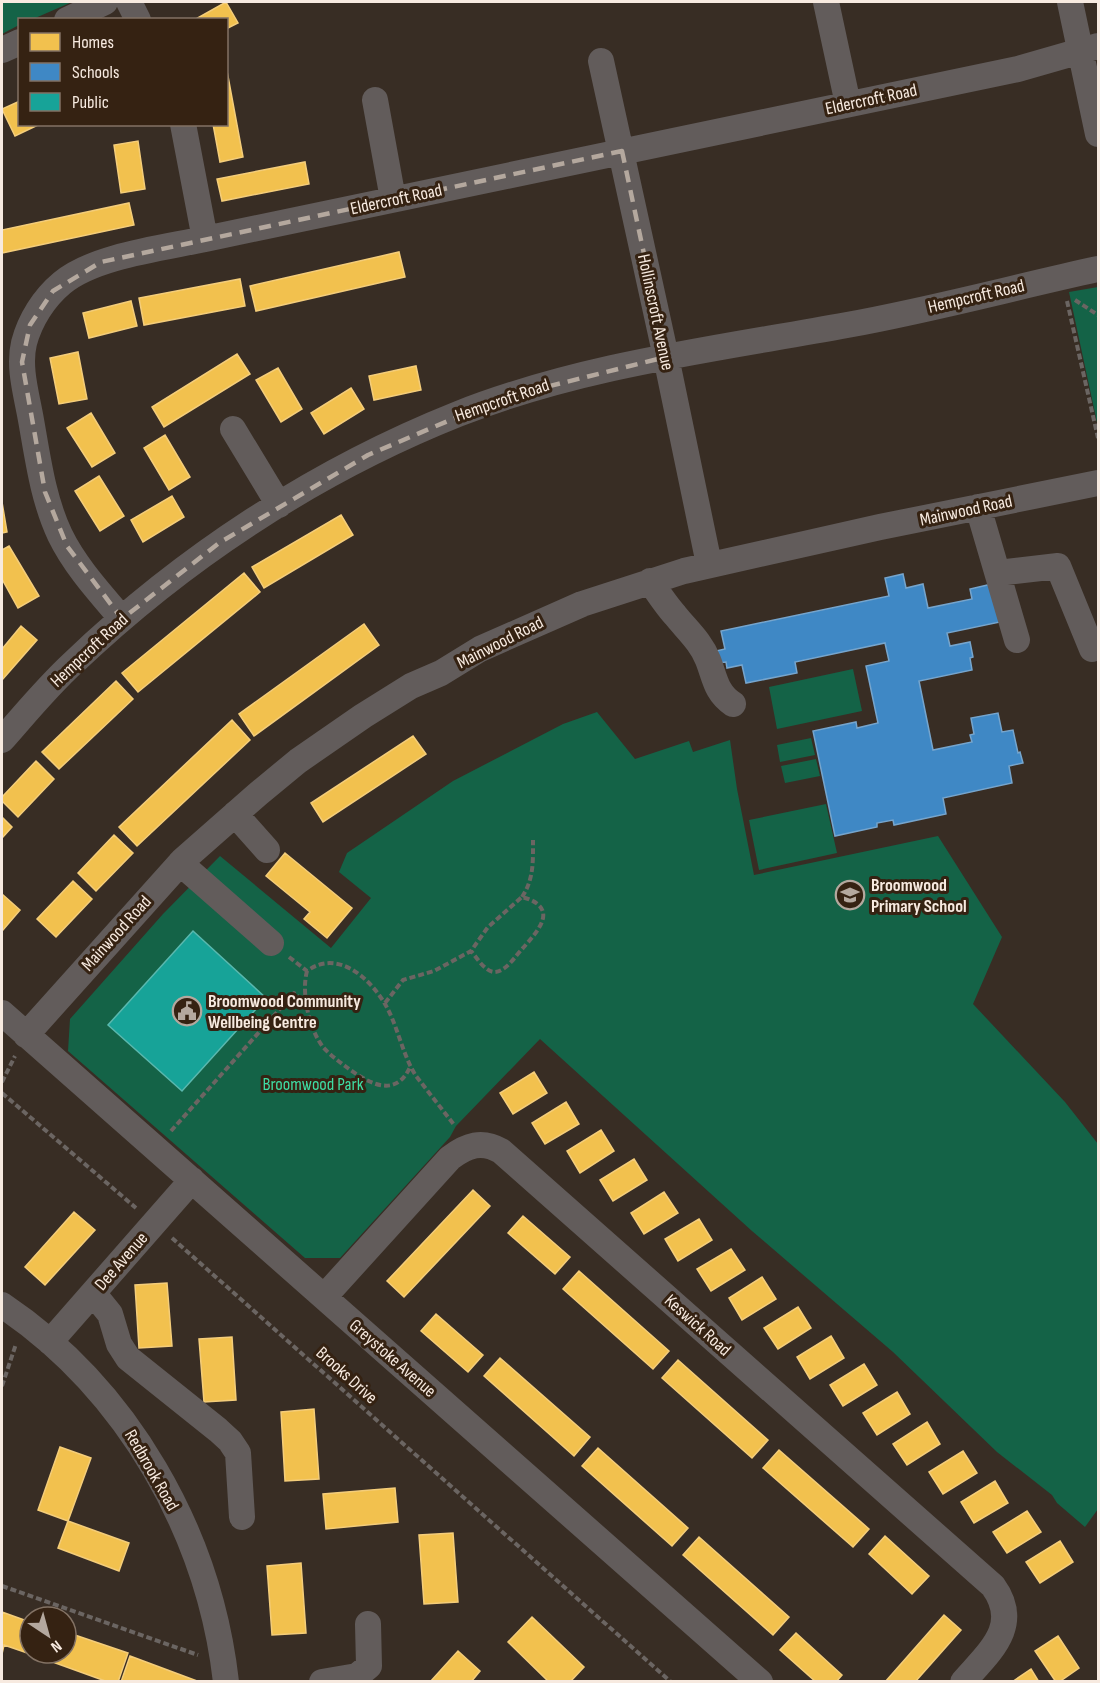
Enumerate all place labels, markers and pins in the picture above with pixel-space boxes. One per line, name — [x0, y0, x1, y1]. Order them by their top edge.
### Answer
place label: Broomwood Primary School — [871, 875, 967, 917]
school or university icon: Broomwood Primary School — [834, 879, 866, 911]
place label: Broomwood Community Wellbeing Centre — [208, 991, 361, 1033]
public building icon: Broomwood Community Wellbeing Centre — [171, 995, 203, 1027]

